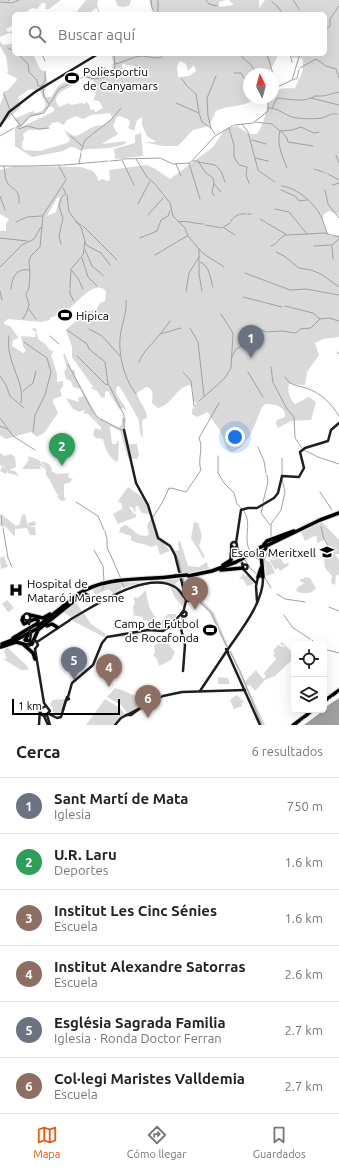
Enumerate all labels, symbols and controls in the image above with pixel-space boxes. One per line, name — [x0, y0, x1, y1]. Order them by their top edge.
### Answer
search box — [12, 12, 327, 56]
icon: search — [26, 23, 48, 45]
text: Buscar aquí — [58, 26, 135, 43]
place label: Poliesportiu de Canyamars — [83, 65, 158, 92]
north arrow — [243, 68, 279, 104]
sports icon: Poliesportiu de Canyamars — [64, 70, 80, 86]
sports icon: Hipica — [57, 307, 73, 323]
place label: Hipica — [76, 309, 109, 322]
pin: 1 — [238, 325, 264, 358]
your location — [225, 427, 245, 447]
pin: 2 — [49, 433, 75, 466]
school or university icon: Escola Meritxell — [319, 544, 335, 560]
place label: Escola Meritxell — [231, 546, 316, 559]
place label: Hospital de Mataró i Maresme — [27, 577, 124, 604]
pin: 3 — [182, 577, 208, 610]
hospital icon: Hospital de Mataró i Maresme — [8, 582, 24, 598]
place label: Camp de Fútbol de Rocafonda — [114, 617, 199, 644]
sports icon: Camp de Fútbol de Rocafonda — [202, 622, 218, 638]
map controls — [291, 641, 327, 713]
button: locate — [291, 641, 327, 677]
pin: 5 — [61, 647, 87, 680]
pin: 4 — [96, 654, 122, 687]
button: layers — [291, 677, 327, 713]
pin: 6 — [135, 685, 161, 718]
scale bar — [12, 697, 120, 716]
text: 1 km — [18, 700, 42, 712]
text: Cerca — [16, 742, 61, 761]
text: 6 resultados — [252, 744, 323, 758]
text: Sant Martí de Mata — [54, 790, 189, 807]
text: 1 — [25, 799, 33, 813]
text: 750 m — [287, 799, 323, 813]
text: Iglesia — [54, 807, 91, 821]
text: U.R. Laru — [54, 846, 117, 863]
text: 2 — [25, 855, 33, 869]
text: 1.6 km — [284, 855, 323, 869]
text: Deportes — [54, 863, 108, 877]
text: Institut Les Cinc Sénies — [54, 902, 217, 919]
text: 3 — [25, 911, 33, 925]
text: 1.6 km — [284, 911, 323, 925]
text: Escuela — [54, 919, 98, 933]
text: Institut Alexandre Satorras — [54, 958, 246, 975]
text: 4 — [25, 967, 33, 981]
text: 2.6 km — [284, 967, 323, 981]
text: Escuela — [54, 975, 98, 989]
text: Església Sagrada Familia — [54, 1014, 226, 1031]
text: 5 — [25, 1023, 33, 1037]
text: 2.7 km — [284, 1023, 323, 1037]
text: Iglesia · Ronda Doctor Ferran — [54, 1031, 222, 1045]
text: Col·legi Maristes Valldemia — [54, 1070, 245, 1087]
text: 6 — [25, 1079, 33, 1093]
text: 2.7 km — [284, 1079, 323, 1093]
text: Escuela — [54, 1087, 98, 1101]
tab: Mapa — [33, 1124, 60, 1160]
tab: Cómo llegar — [127, 1124, 186, 1160]
tab: Guardados — [253, 1124, 306, 1160]

